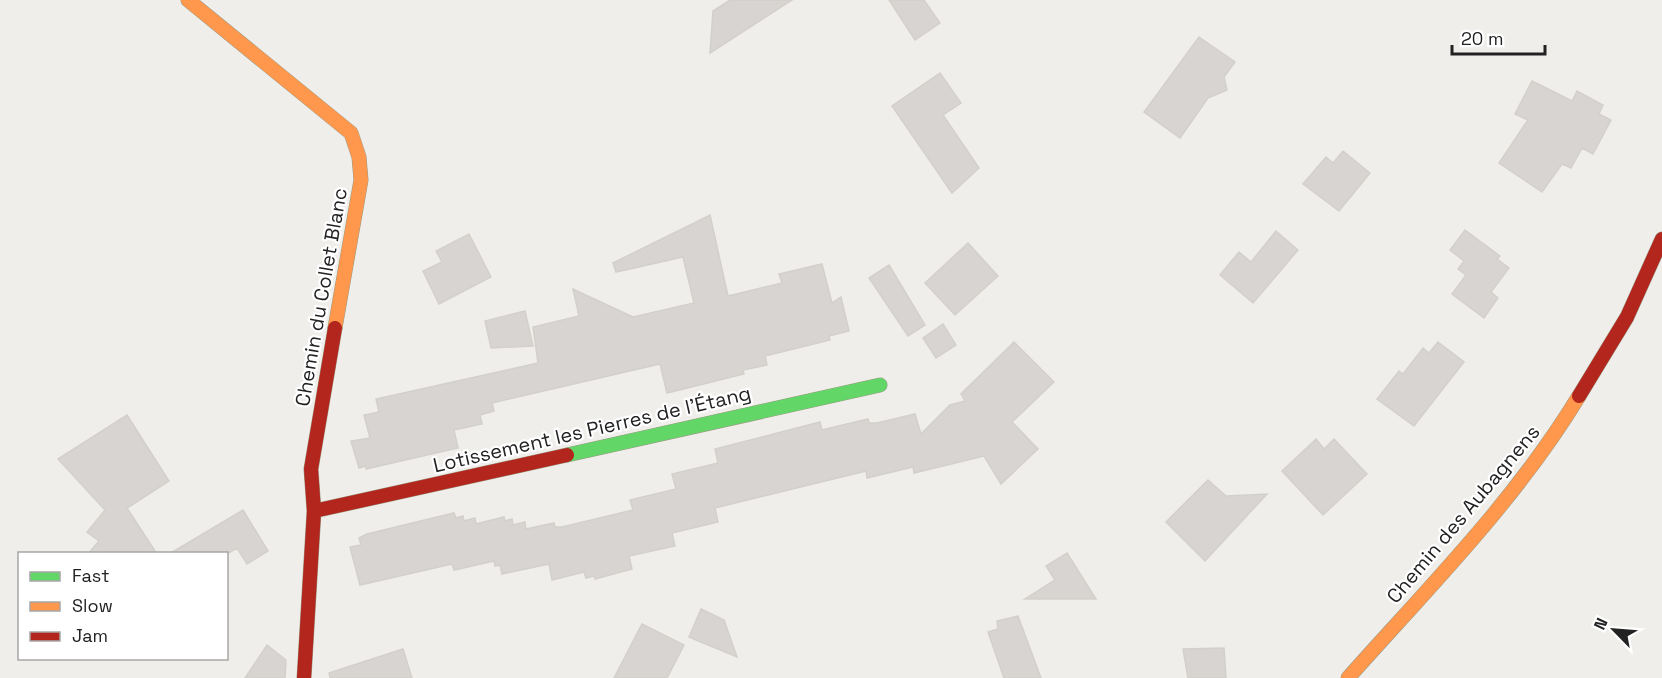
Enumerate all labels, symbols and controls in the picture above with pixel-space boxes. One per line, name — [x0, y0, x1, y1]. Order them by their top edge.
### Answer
scale bar — [1452, 18, 1545, 56]
text: 20 m — [1461, 27, 1504, 50]
street label: Chemin du Collet Blanc — [289, 186, 353, 408]
street label: Lotissement les Pierres de l'Étang — [431, 380, 753, 478]
street label: Chemin des Aubagnens — [1381, 419, 1545, 609]
legend — [18, 552, 228, 660]
text: Fast — [72, 564, 109, 587]
text: Slow — [72, 594, 113, 617]
north arrow — [1584, 600, 1644, 660]
text: N — [1589, 615, 1613, 633]
text: Jam — [72, 624, 108, 647]

